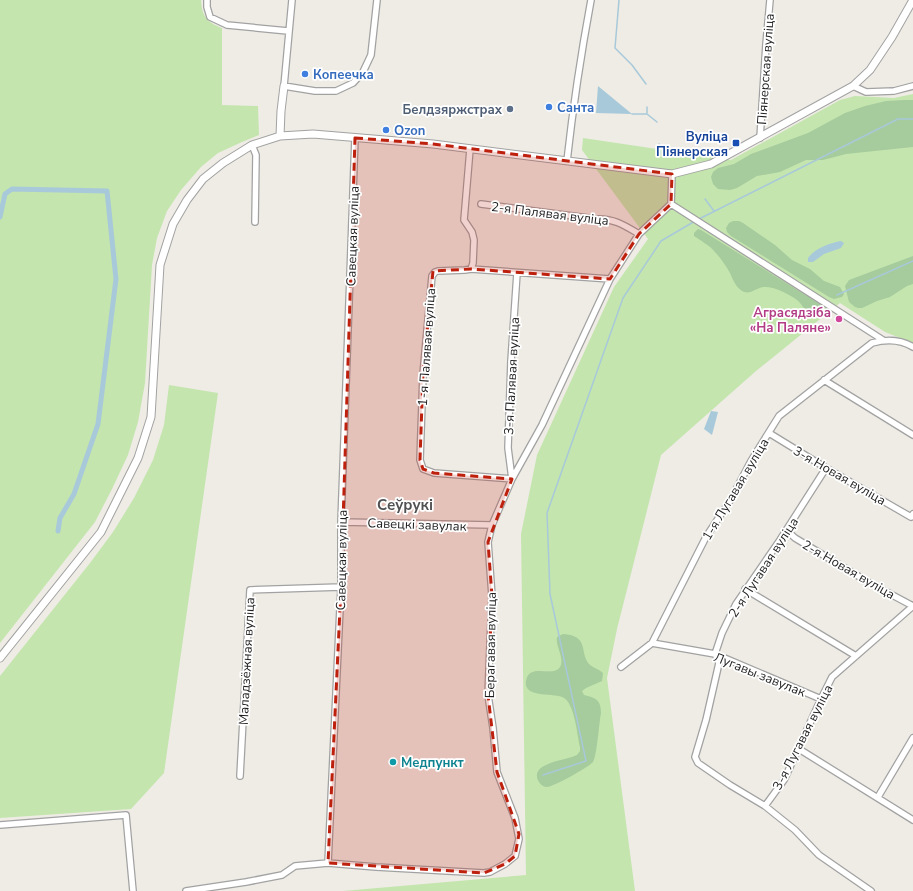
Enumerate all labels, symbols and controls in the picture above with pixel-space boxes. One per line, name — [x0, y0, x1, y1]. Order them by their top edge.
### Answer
street label: Піянерская вуліца — [753, 13, 779, 125]
place label: Копеечка — [313, 66, 374, 84]
marker: Копеечка — [300, 69, 310, 79]
place label: Санта — [557, 99, 594, 117]
place label: Белдзяржстрах — [402, 101, 503, 119]
marker: Санта — [544, 102, 554, 112]
marker: Белдзяржстрах — [505, 104, 515, 114]
place label: Ozon — [394, 122, 425, 140]
marker: Ozon — [381, 125, 391, 135]
place label: Вуліца Піянерская — [656, 128, 728, 161]
marker: Вуліца Піянерская — [731, 138, 741, 148]
street label: Савецкая вуліца — [342, 185, 364, 287]
street label: 2-я Палявая вуліца — [490, 198, 610, 230]
street label: 1-я Палявая вуліца — [414, 287, 440, 407]
place label: Аграсядзіба «На Паляне» — [750, 304, 831, 337]
marker: Аграсядзіба «На Паляне» — [834, 314, 844, 324]
street label: 3-я Палявая вуліца — [500, 316, 524, 436]
street label: 1-я Лугавая вуліца — [698, 435, 773, 544]
street label: 3-я Новая вуліца — [790, 442, 889, 510]
district label: Сеўрукі — [377, 495, 433, 515]
street label: Савецкая вуліца — [332, 510, 352, 611]
street label: Савецкі завулак — [367, 514, 467, 536]
street label: 2-я Лугавая вуліца — [725, 514, 803, 621]
street label: 2-я Новая вуліца — [799, 536, 898, 604]
street label: Берагавая вуліца — [481, 592, 501, 698]
street label: Маладзёжная вуліца — [235, 597, 259, 725]
street label: Лугавы завулак — [711, 648, 808, 702]
street label: 3-я Лугавая вуліца — [769, 682, 837, 793]
place label: Медпункт — [401, 754, 465, 772]
marker: Медпункт — [388, 757, 398, 767]

